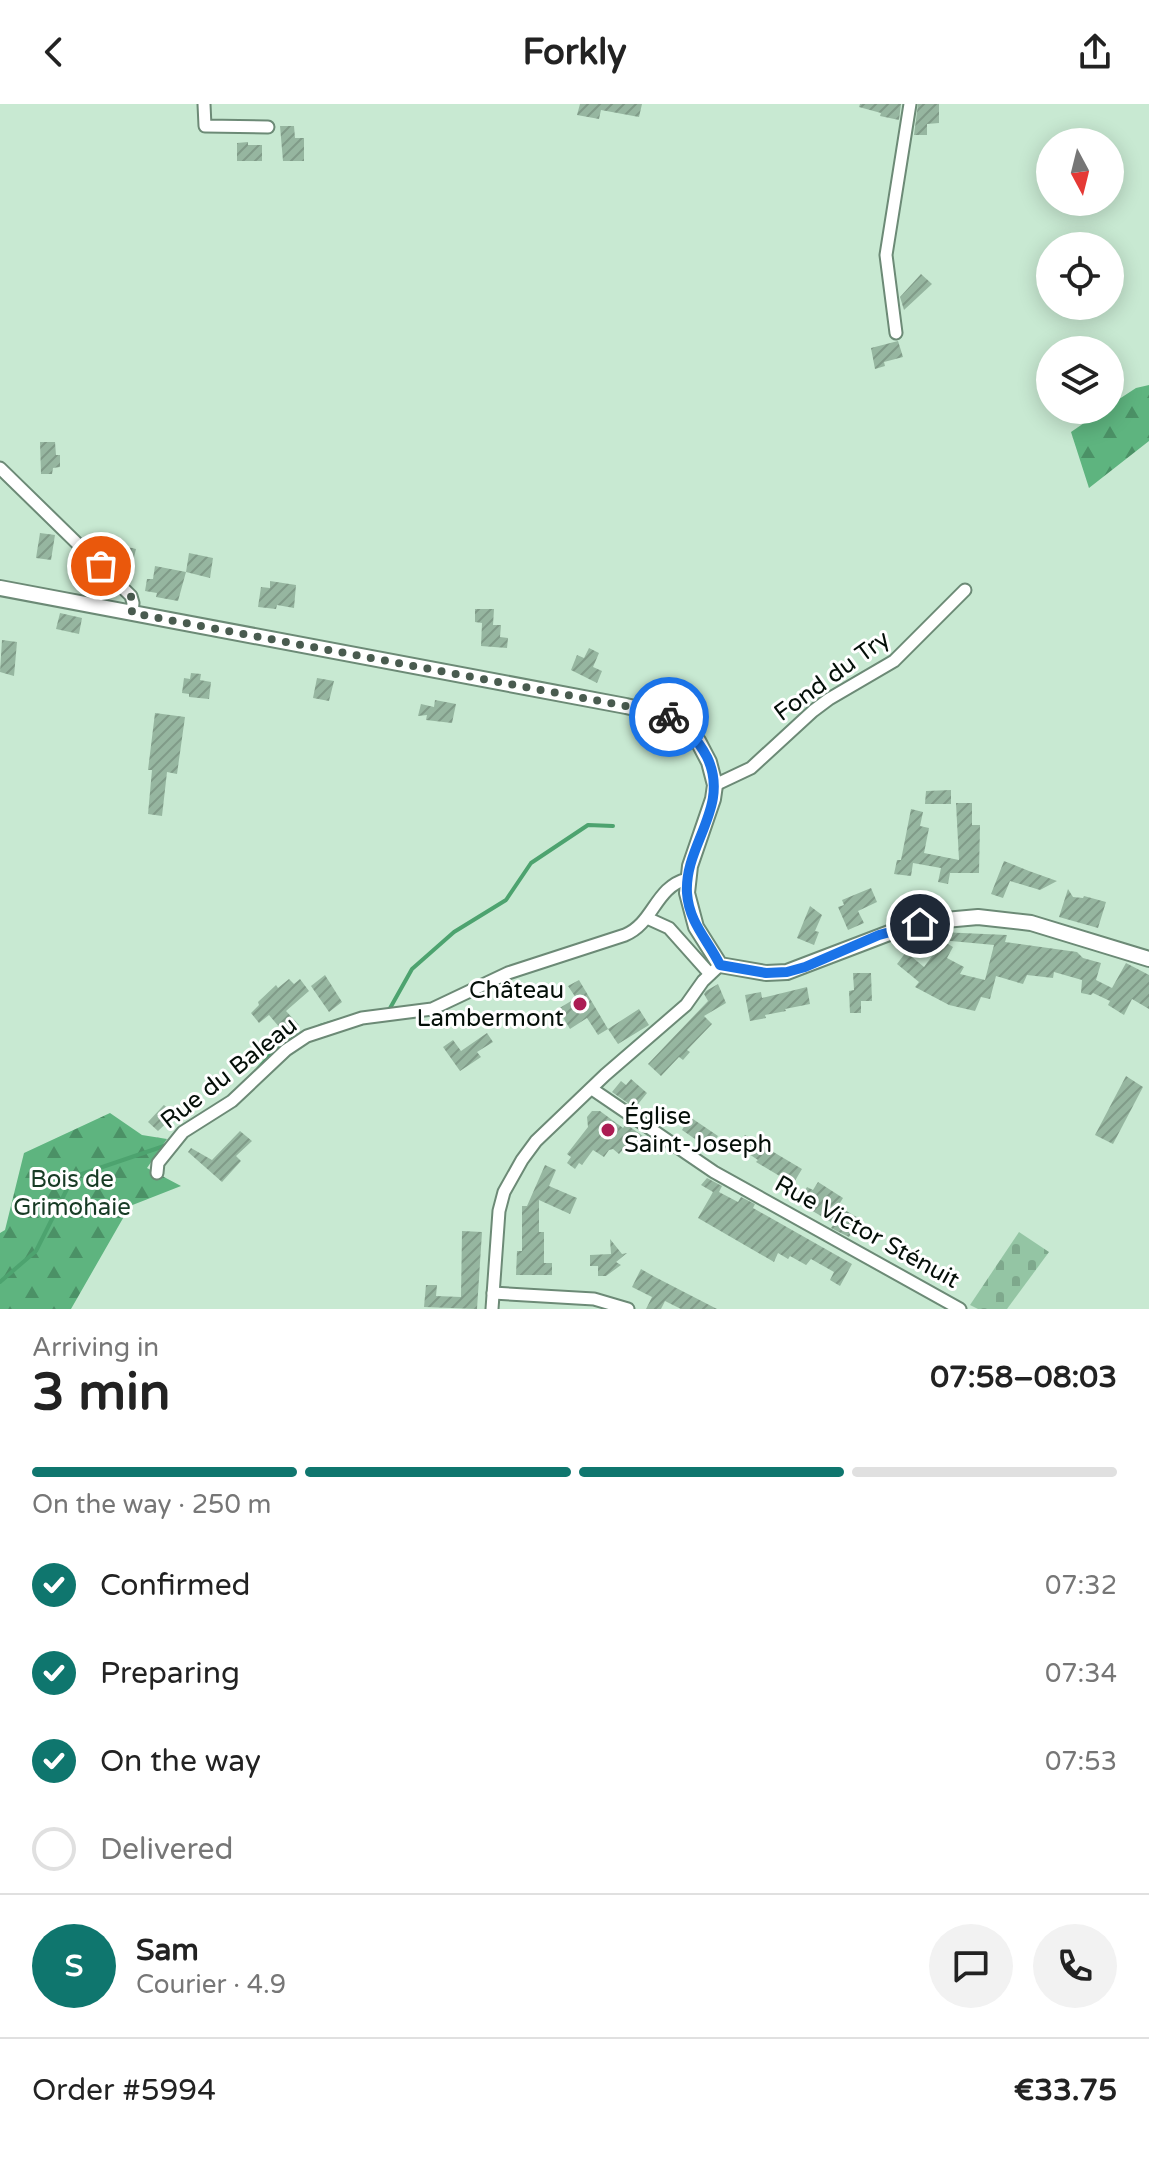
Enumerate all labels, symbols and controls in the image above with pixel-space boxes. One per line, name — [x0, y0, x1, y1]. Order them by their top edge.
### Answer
icon: back — [32, 30, 76, 74]
icon: share — [1073, 30, 1117, 74]
text: Forkly — [522, 31, 627, 74]
north arrow — [1036, 128, 1124, 216]
map controls — [1036, 128, 1124, 424]
button: locate — [1036, 232, 1124, 320]
button: layers — [1036, 336, 1124, 424]
pin — [67, 532, 135, 600]
icon: bag — [79, 544, 123, 588]
street label: Fond du Try — [769, 624, 895, 728]
courier — [629, 677, 709, 757]
icon: bike — [647, 695, 691, 739]
pin — [886, 890, 954, 958]
icon: home — [898, 902, 942, 946]
place label: Château Lambermont — [417, 976, 564, 1033]
marker: Château Lambermont — [571, 995, 589, 1013]
street label: Rue du Baleau — [155, 1011, 303, 1135]
place label: Église Saint-Joseph — [624, 1101, 772, 1159]
marker: Église Saint-Joseph — [599, 1121, 617, 1139]
park label: Bois de Grimohaie — [13, 1165, 131, 1222]
street label: Rue Victor Sténuit — [770, 1169, 964, 1295]
text: Arriving in — [32, 1332, 159, 1363]
text: 07:58–08:03 — [930, 1359, 1117, 1396]
text: 3 min — [32, 1361, 171, 1424]
text: On the way · 250 m — [32, 1489, 271, 1520]
icon: check — [32, 1563, 76, 1607]
text: Confirmed — [100, 1567, 251, 1604]
text: 07:32 — [1045, 1570, 1117, 1601]
icon: check — [32, 1651, 76, 1695]
text: Preparing — [100, 1655, 240, 1692]
text: 07:34 — [1045, 1658, 1117, 1689]
icon: check — [32, 1739, 76, 1783]
text: On the way — [100, 1743, 261, 1780]
text: 07:53 — [1045, 1746, 1117, 1777]
text: Delivered — [100, 1831, 234, 1868]
button: chat — [929, 1924, 1013, 2008]
button: phone — [1033, 1924, 1117, 2008]
text: Sam — [136, 1932, 199, 1969]
text: S — [65, 1948, 83, 1985]
text: Courier · 4.9 — [136, 1969, 286, 2000]
text: Order #5994 — [32, 2072, 216, 2109]
text: €33.75 — [1014, 2072, 1117, 2109]

